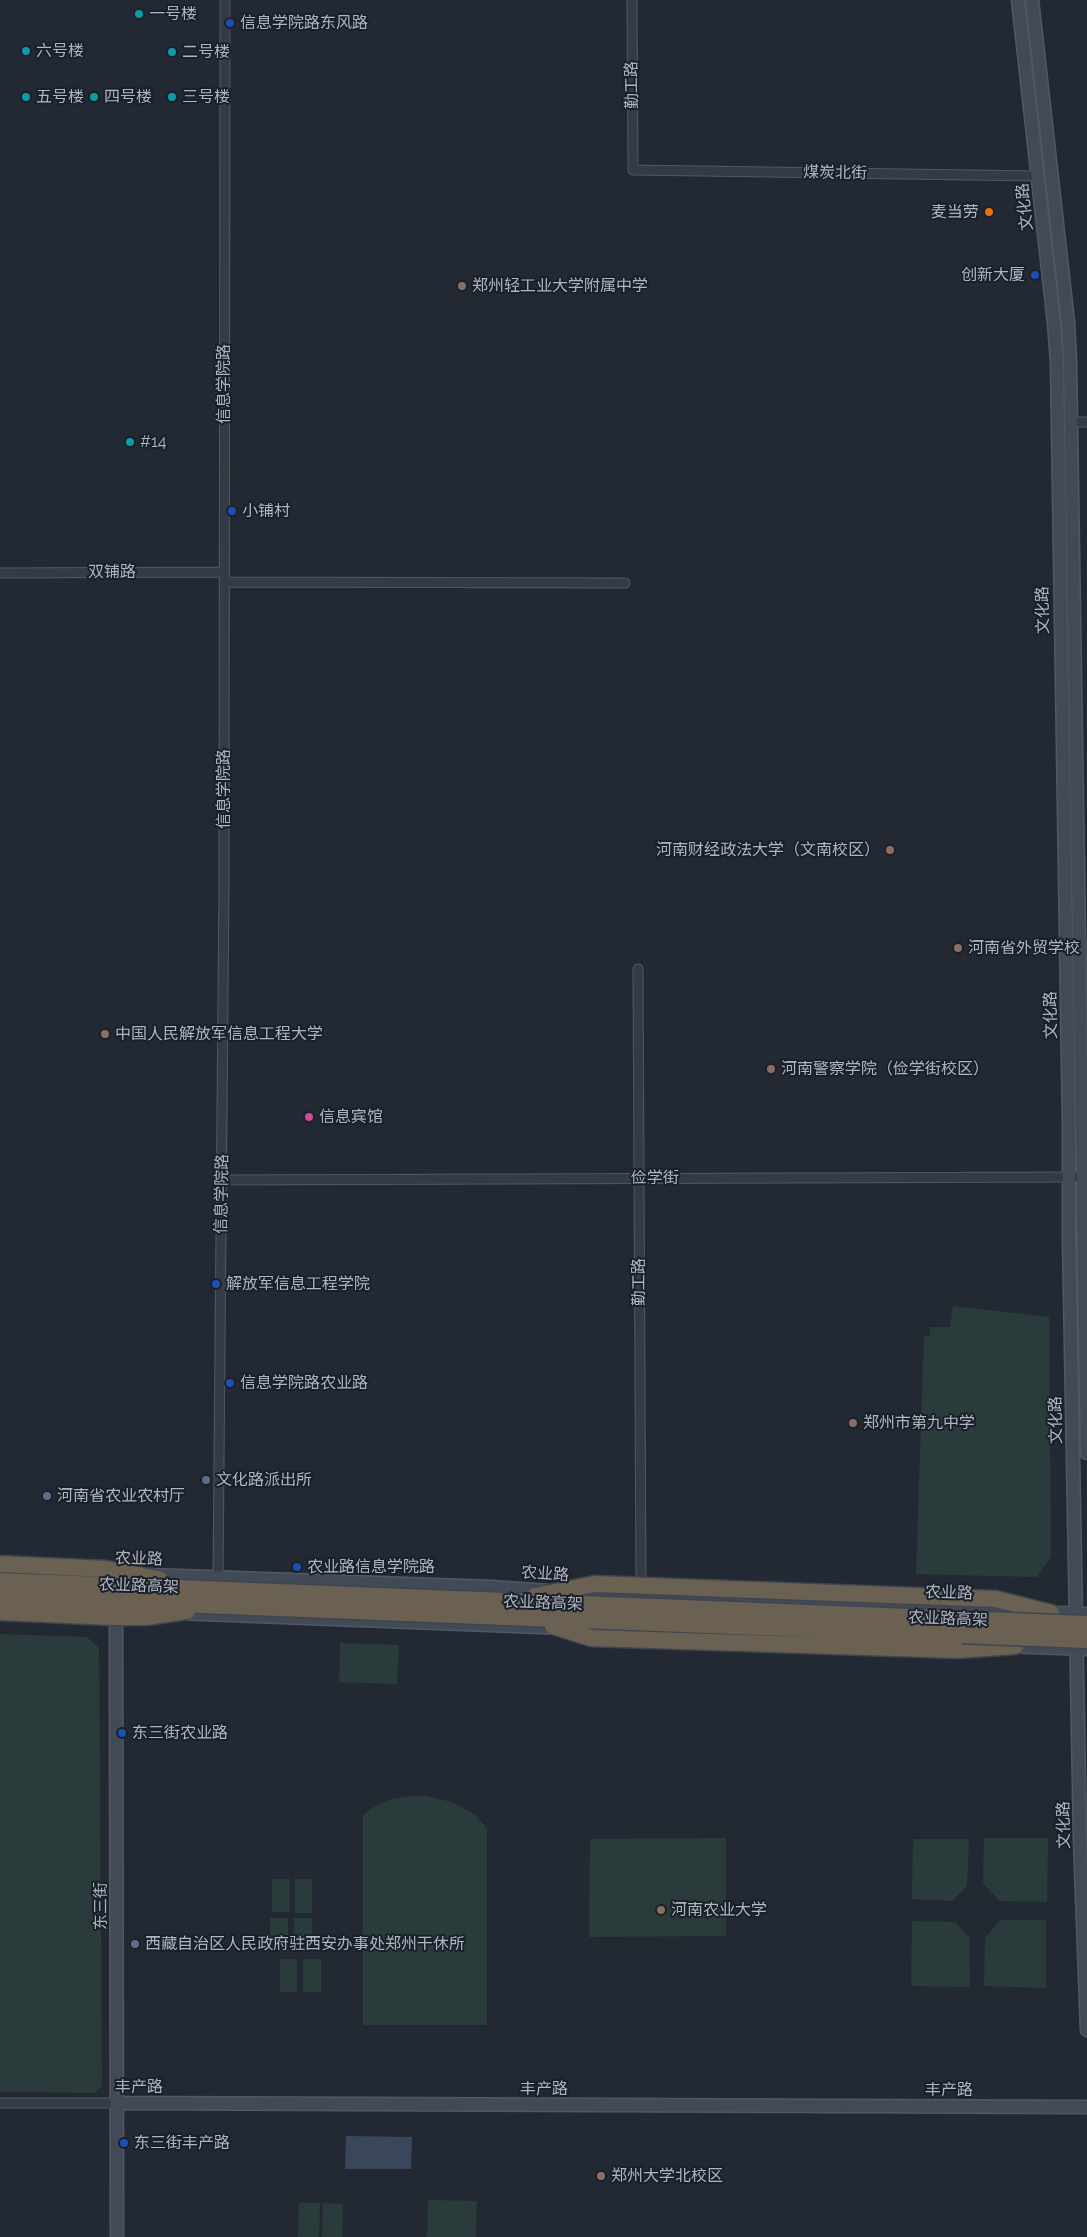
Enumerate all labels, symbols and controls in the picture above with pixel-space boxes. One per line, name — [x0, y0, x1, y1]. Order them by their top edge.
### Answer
place label: 一号楼 — [149, 4, 197, 24]
marker: 一号楼 — [133, 8, 145, 20]
place label: 信息学院路东风路 — [240, 13, 368, 33]
marker: 信息学院路东风路 — [224, 17, 236, 29]
place label: 六号楼 — [36, 41, 84, 61]
place label: 二号楼 — [182, 42, 230, 62]
marker: 六号楼 — [20, 45, 32, 57]
marker: 二号楼 — [166, 46, 178, 58]
street label: 勤工路 — [622, 61, 642, 109]
place label: 五号楼 — [36, 87, 84, 107]
place label: 四号楼 — [104, 87, 152, 107]
place label: 三号楼 — [182, 87, 230, 107]
marker: 五号楼 — [20, 91, 32, 103]
marker: 四号楼 — [88, 91, 100, 103]
marker: 三号楼 — [166, 91, 178, 103]
street label: 煤炭北街 — [803, 163, 867, 183]
street label: 文化路 — [1013, 182, 1037, 232]
place label: 麦当劳 — [931, 202, 979, 222]
marker: 麦当劳 — [983, 206, 995, 218]
place label: 创新大厦 — [961, 265, 1025, 285]
marker: 创新大厦 — [1029, 269, 1041, 281]
place label: 郑州轻工业大学附属中学 — [472, 276, 648, 296]
marker: 郑州轻工业大学附属中学 — [456, 280, 468, 292]
street label: 信息学院路 — [214, 344, 234, 424]
place label: #14 — [140, 432, 166, 452]
marker: #14 — [124, 436, 136, 448]
place label: 小铺村 — [242, 501, 290, 521]
marker: 小铺村 — [226, 505, 238, 517]
street label: 双铺路 — [88, 562, 136, 582]
street label: 文化路 — [1033, 586, 1053, 634]
street label: 信息学院路 — [214, 749, 234, 829]
place label: 河南财经政法大学（文南校区） — [656, 840, 880, 860]
marker: 河南财经政法大学（文南校区） — [884, 844, 896, 856]
place label: 河南省外贸学校 — [968, 938, 1080, 958]
marker: 河南省外贸学校 — [952, 942, 964, 954]
street label: 文化路 — [1041, 991, 1061, 1039]
place label: 中国人民解放军信息工程大学 — [115, 1024, 323, 1044]
marker: 中国人民解放军信息工程大学 — [99, 1028, 111, 1040]
place label: 河南警察学院（俭学街校区） — [781, 1059, 989, 1079]
marker: 河南警察学院（俭学街校区） — [765, 1063, 777, 1075]
place label: 信息宾馆 — [319, 1107, 383, 1127]
marker: 信息宾馆 — [303, 1111, 315, 1123]
street label: 信息学院路 — [212, 1154, 232, 1234]
street label: 俭学街 — [631, 1168, 679, 1188]
street label: 勤工路 — [629, 1258, 649, 1306]
place label: 解放军信息工程学院 — [226, 1274, 370, 1294]
marker: 解放军信息工程学院 — [210, 1278, 222, 1290]
place label: 信息学院路农业路 — [240, 1373, 368, 1393]
marker: 信息学院路农业路 — [224, 1377, 236, 1389]
street label: 文化路 — [1046, 1396, 1066, 1444]
place label: 郑州市第九中学 — [863, 1413, 975, 1433]
marker: 郑州市第九中学 — [847, 1417, 859, 1429]
place label: 文化路派出所 — [216, 1470, 312, 1490]
marker: 文化路派出所 — [200, 1474, 212, 1486]
place label: 河南省农业农村厅 — [57, 1486, 185, 1506]
marker: 河南省农业农村厅 — [41, 1490, 53, 1502]
street label: 农业路 — [115, 1549, 163, 1569]
place label: 农业路信息学院路 — [307, 1557, 435, 1577]
marker: 农业路信息学院路 — [291, 1561, 303, 1573]
street label: 农业路 — [520, 1563, 570, 1585]
street label: 农业路高架 — [99, 1575, 179, 1597]
street label: 农业路 — [925, 1583, 973, 1603]
street label: 农业路高架 — [503, 1592, 583, 1614]
street label: 农业路高架 — [908, 1608, 988, 1630]
place label: 东三街农业路 — [132, 1723, 228, 1743]
marker: 东三街农业路 — [116, 1727, 128, 1739]
street label: 文化路 — [1054, 1801, 1074, 1849]
street label: 东三街 — [91, 1882, 111, 1930]
place label: 河南农业大学 — [671, 1900, 767, 1920]
marker: 河南农业大学 — [655, 1904, 667, 1916]
place label: 西藏自治区人民政府驻西安办事处郑州干休所 — [145, 1934, 465, 1954]
marker: 西藏自治区人民政府驻西安办事处郑州干休所 — [129, 1938, 141, 1950]
street label: 丰产路 — [115, 2077, 163, 2097]
street label: 丰产路 — [520, 2079, 568, 2099]
street label: 丰产路 — [925, 2080, 973, 2100]
place label: 东三街丰产路 — [134, 2133, 230, 2153]
marker: 东三街丰产路 — [118, 2137, 130, 2149]
place label: 郑州大学北校区 — [611, 2166, 723, 2186]
marker: 郑州大学北校区 — [595, 2170, 607, 2182]

